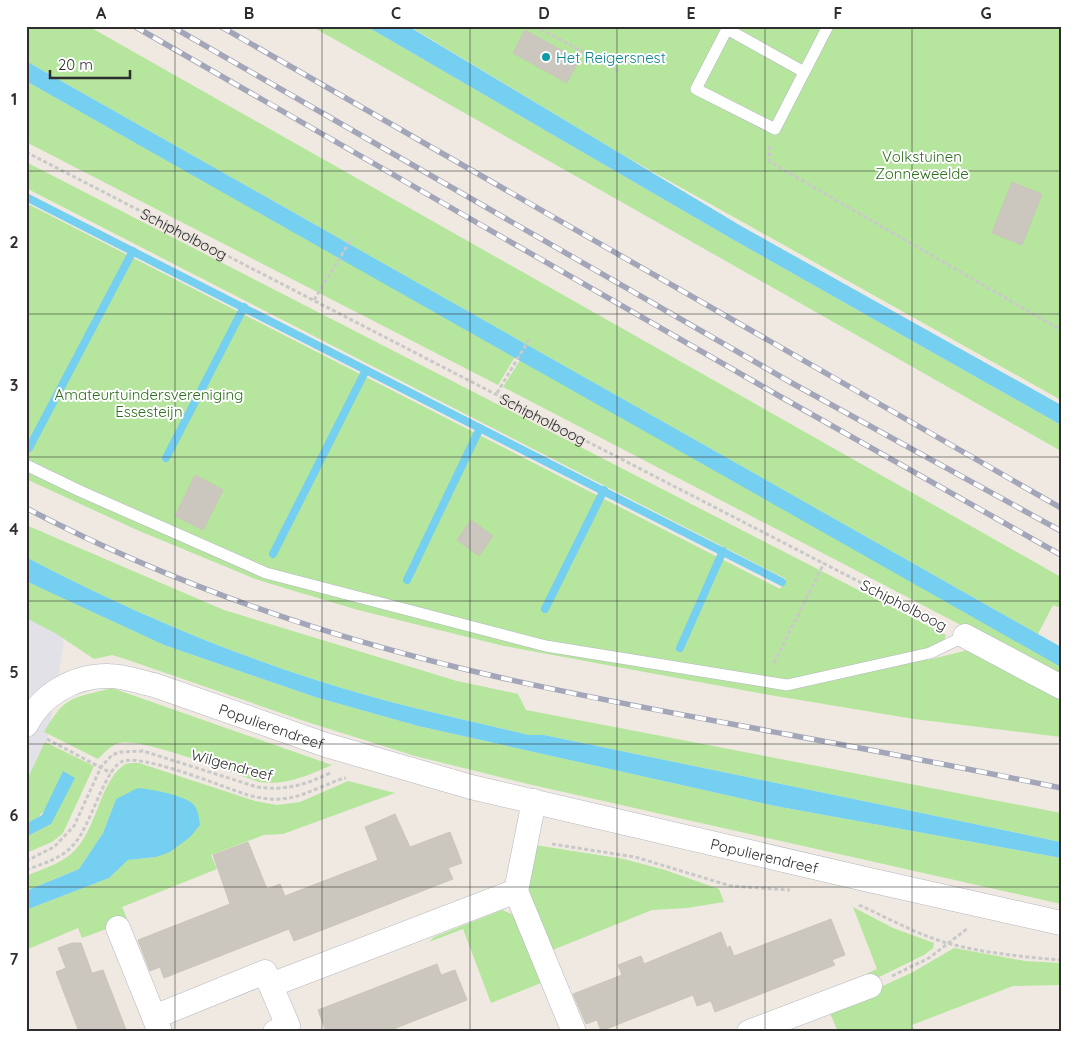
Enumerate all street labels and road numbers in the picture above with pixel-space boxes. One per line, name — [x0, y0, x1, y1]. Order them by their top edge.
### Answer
street label: Schipholboog — [138, 203, 231, 264]
street label: Schipholboog — [497, 389, 590, 449]
street label: Schipholboog — [858, 575, 950, 635]
street label: Populierendreef — [216, 699, 327, 753]
street label: Wilgendreef — [189, 745, 276, 785]
street label: Populierendreef — [709, 834, 821, 877]

